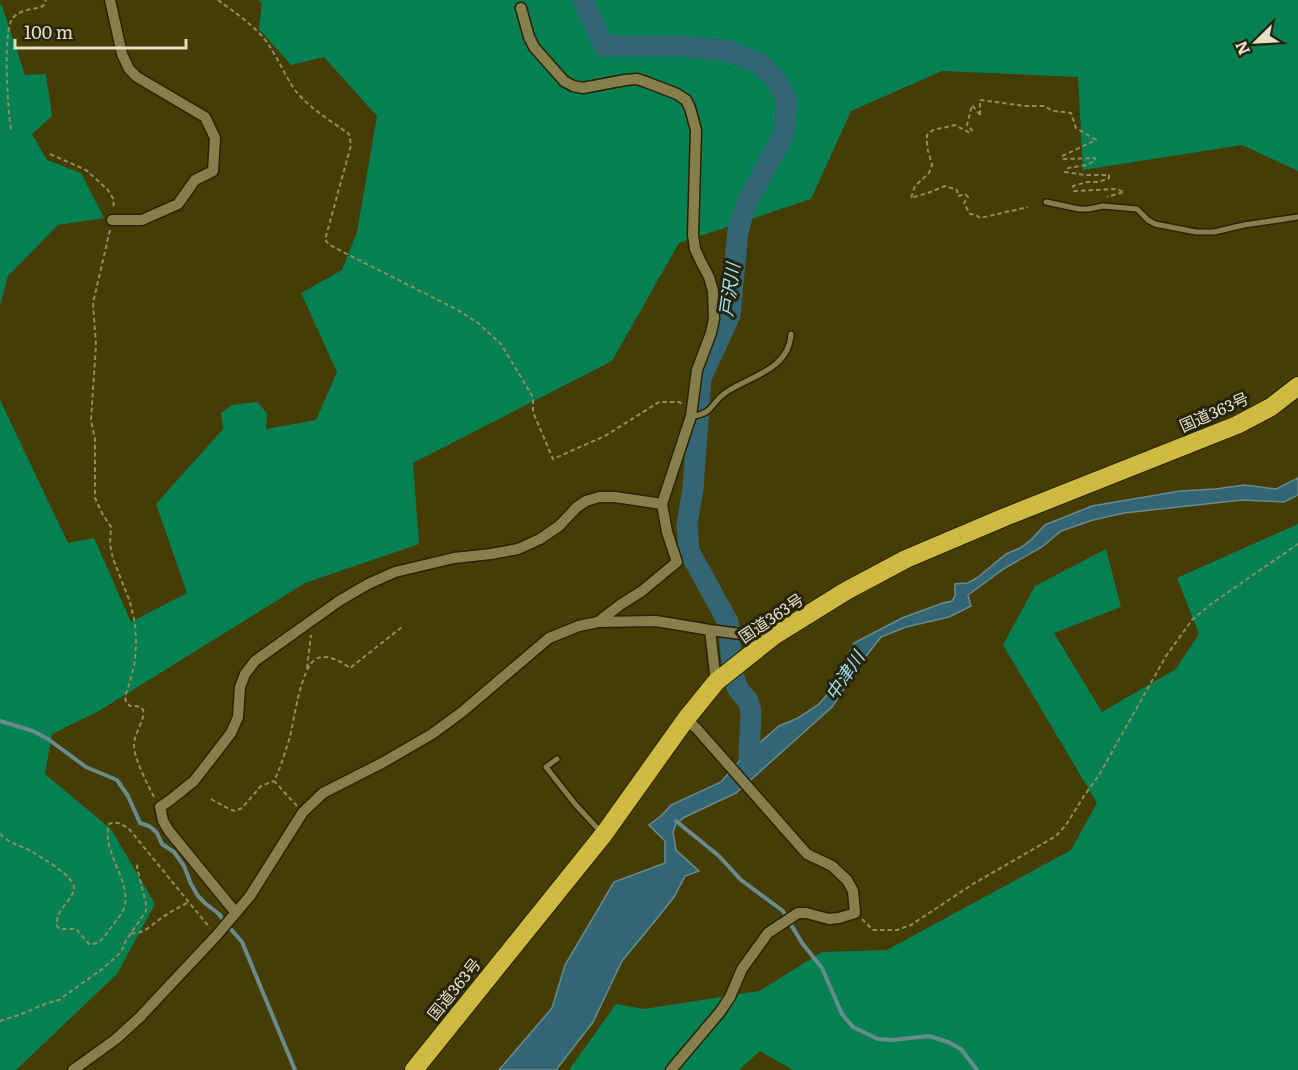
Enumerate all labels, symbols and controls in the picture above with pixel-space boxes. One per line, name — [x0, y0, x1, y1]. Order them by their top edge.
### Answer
scale bar — [15, 12, 186, 50]
north arrow — [1226, 12, 1286, 72]
text: 100 m — [24, 18, 73, 45]
text: N — [1228, 37, 1255, 60]
water label: 戸沢川 — [711, 259, 746, 318]
street label: 国道363号 — [1175, 385, 1252, 437]
street label: 国道363号 — [733, 587, 808, 648]
water label: 中津川 — [817, 644, 871, 705]
street label: 国道363号 — [421, 952, 486, 1025]

